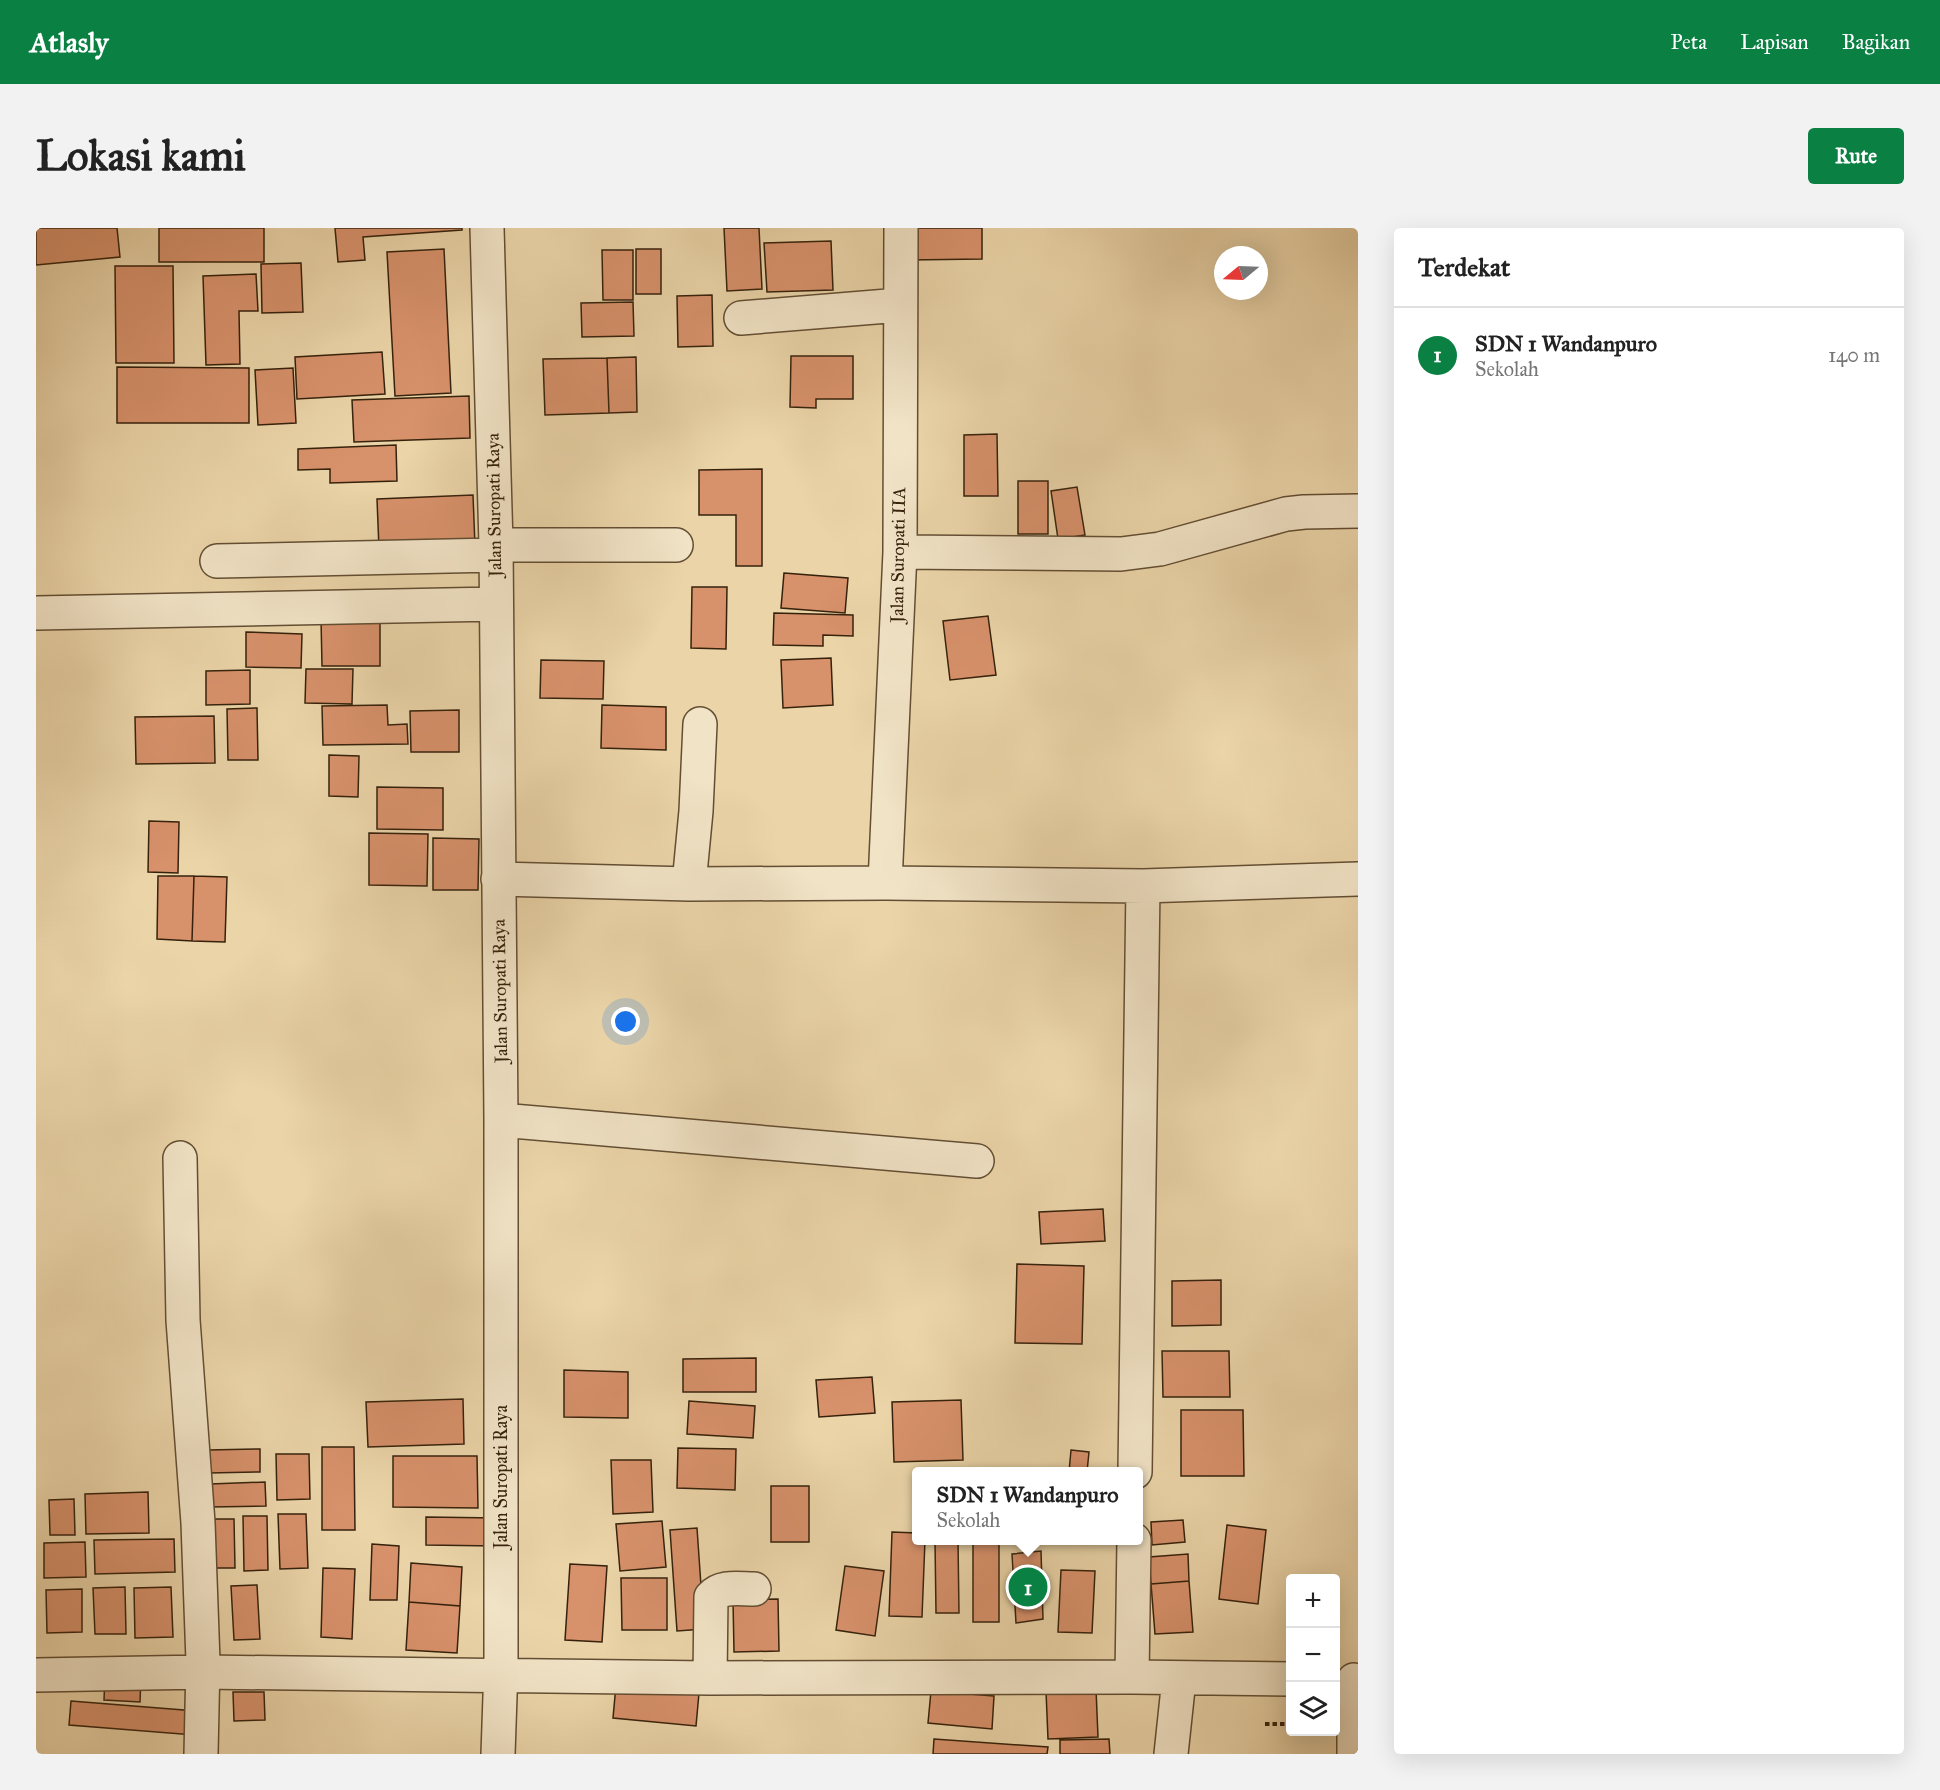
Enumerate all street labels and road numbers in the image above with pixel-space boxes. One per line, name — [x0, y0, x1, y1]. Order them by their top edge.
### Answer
street label: Jalan Suropati Raya — [482, 432, 507, 579]
street label: Jalan Suropati IIA — [886, 487, 911, 625]
street label: Jalan Suropati Raya — [488, 918, 513, 1065]
street label: Jalan Suropati Raya — [490, 1405, 513, 1551]

